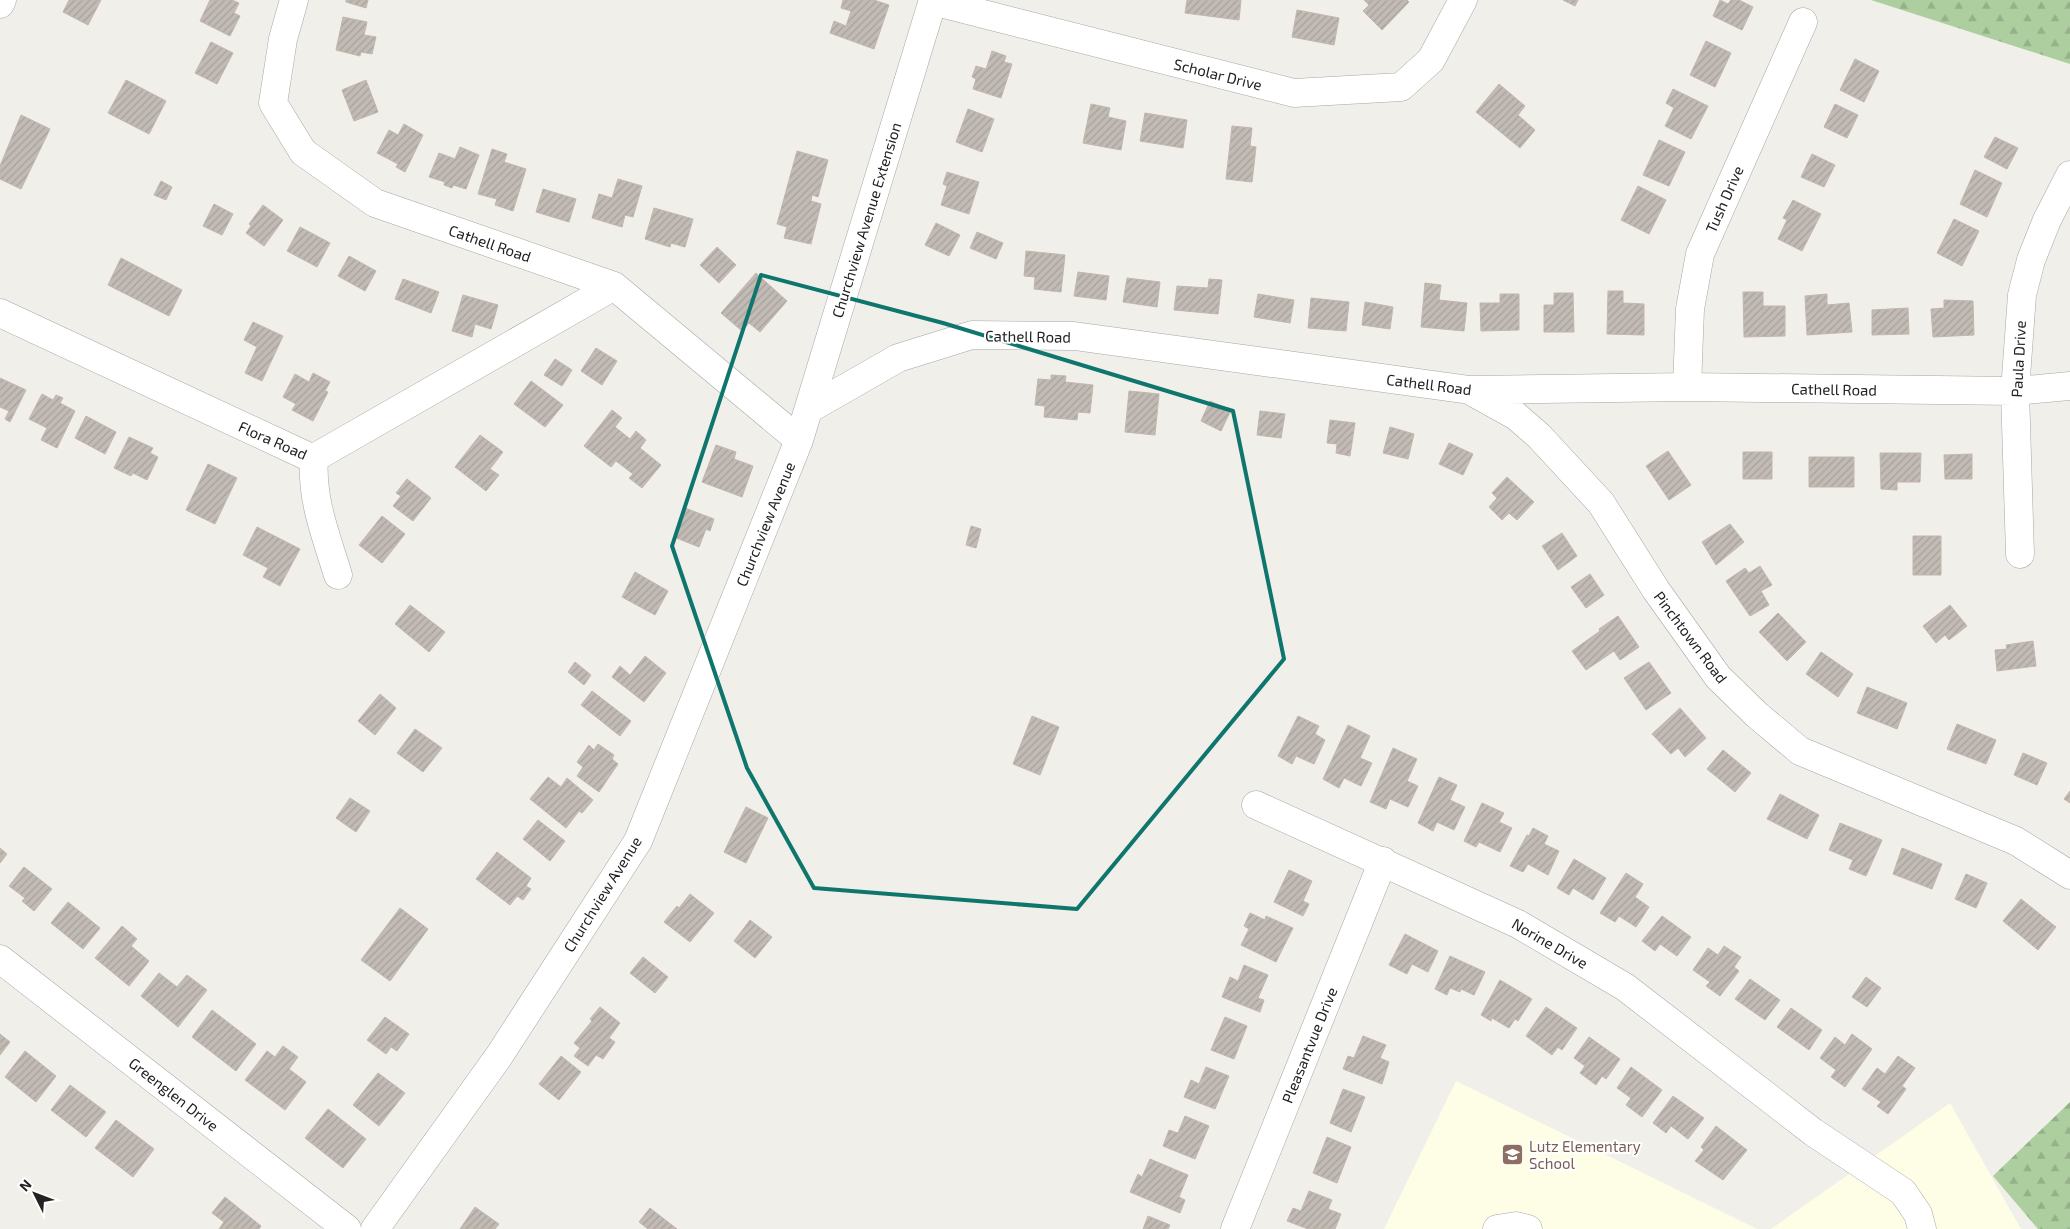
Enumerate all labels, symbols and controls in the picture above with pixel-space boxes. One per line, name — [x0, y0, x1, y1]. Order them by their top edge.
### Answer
street label: Scholar Drive — [1172, 54, 1264, 94]
street label: Churchview Avenue Extension — [828, 120, 904, 320]
street label: Tush Drive — [1701, 163, 1747, 235]
street label: Cathell Road — [447, 221, 533, 265]
street label: Paula Drive — [2007, 320, 2029, 398]
street label: Cathell Road — [985, 326, 1071, 346]
street label: Cathell Road — [1385, 370, 1473, 398]
street label: Cathell Road — [1791, 379, 1877, 399]
street label: Flora Road — [236, 417, 310, 463]
street label: Churchview Avenue — [732, 459, 798, 589]
street label: Pinchtown Road — [1651, 587, 1731, 687]
street label: Churchview Avenue — [559, 833, 645, 955]
street label: Norine Drive — [1509, 914, 1591, 972]
street label: Pleasantvue Drive — [1278, 984, 1340, 1106]
street label: Greenglen Drive — [126, 1053, 222, 1135]
place label: Lutz Elementary School — [1529, 1137, 1641, 1172]
school or university icon: Lutz Elementary School — [1501, 1143, 1525, 1167]
north arrow — [10, 1169, 60, 1219]
text: N — [15, 1176, 35, 1194]

